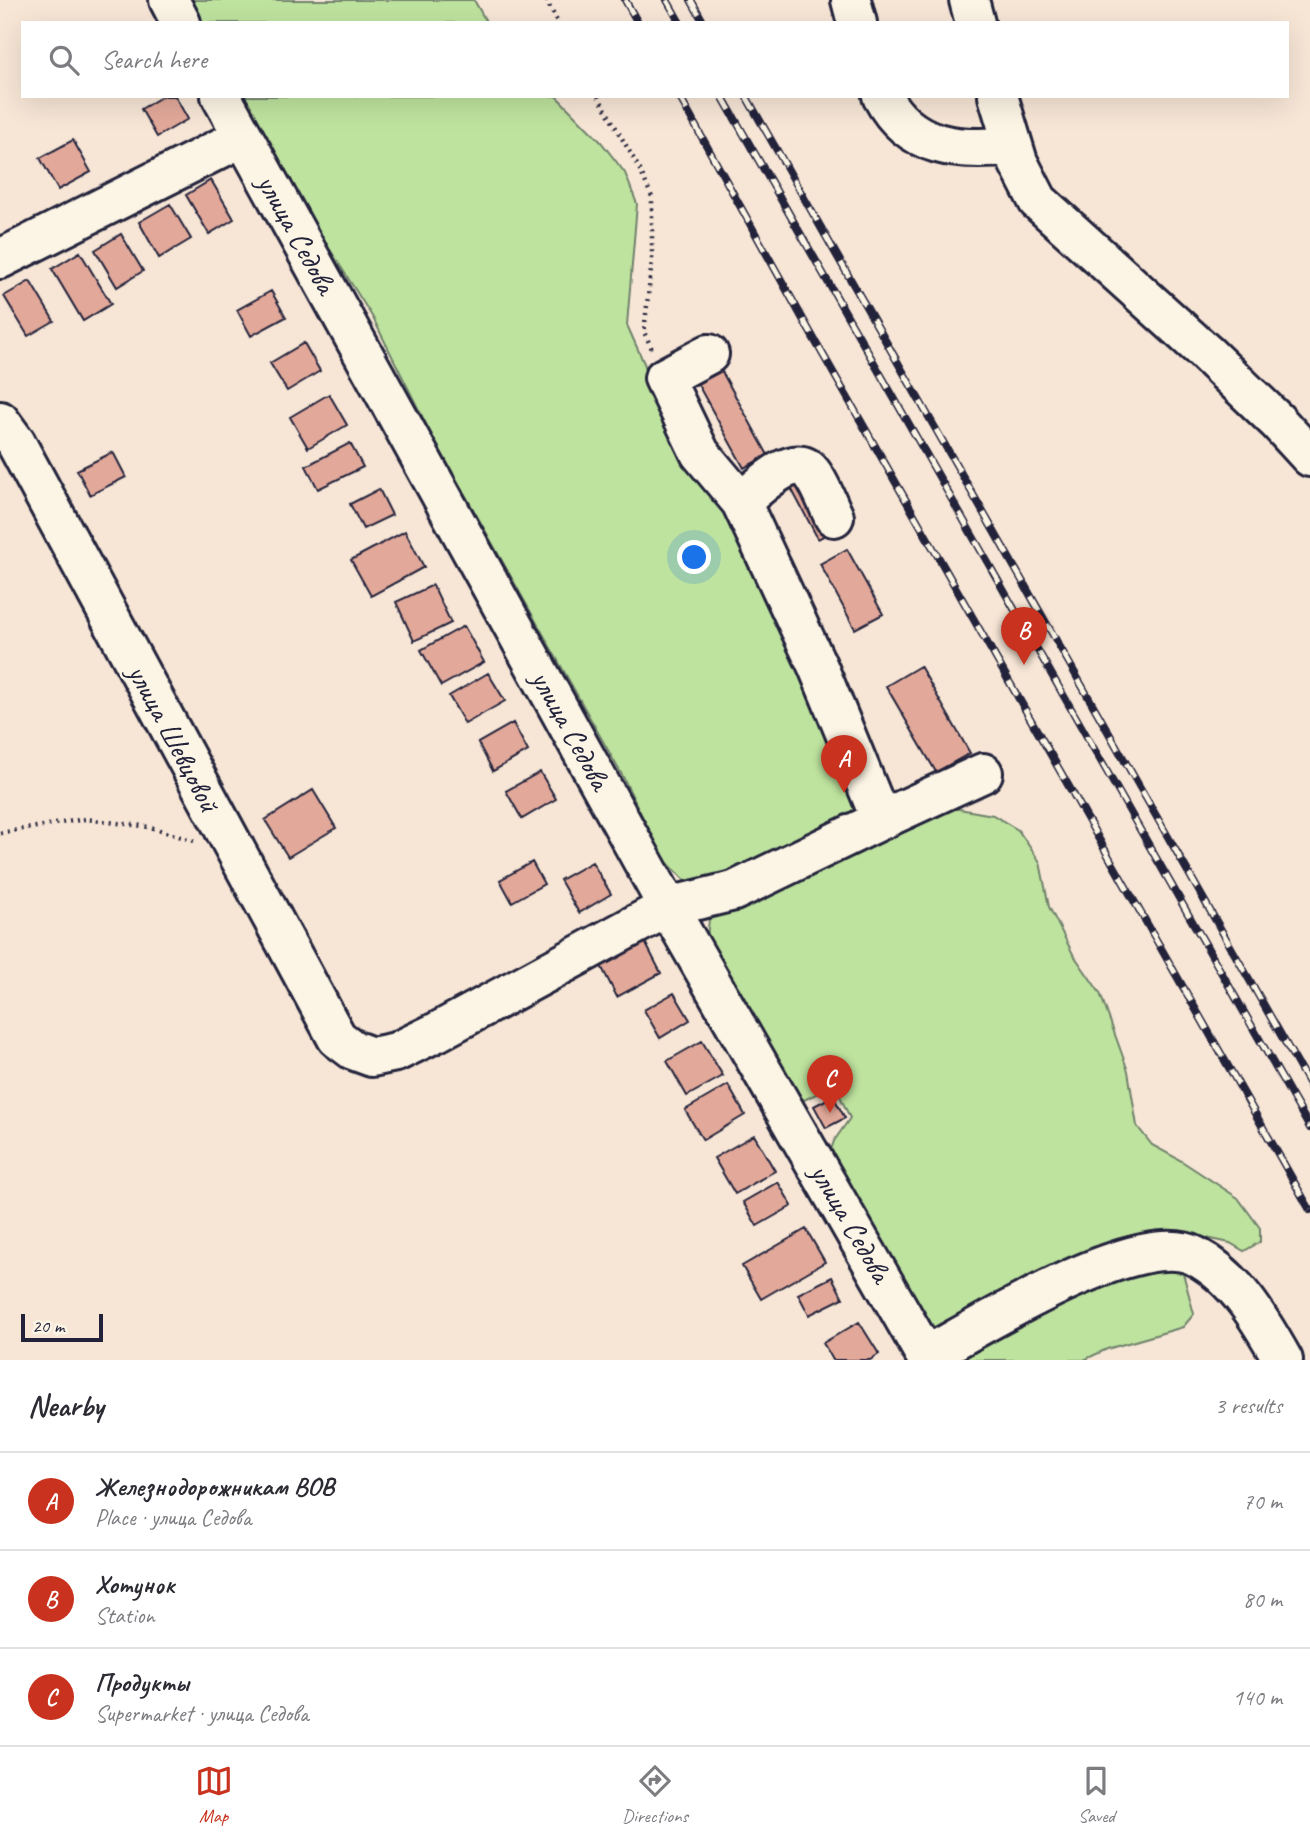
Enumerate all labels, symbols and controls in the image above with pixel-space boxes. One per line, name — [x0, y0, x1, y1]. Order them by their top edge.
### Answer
search box — [21, 21, 1289, 98]
icon: search — [45, 41, 83, 79]
text: Search here — [101, 43, 207, 76]
street label: улица Седова — [248, 166, 347, 303]
your location — [677, 540, 711, 574]
pin: B — [1001, 607, 1047, 665]
street label: улица Шевцовой — [118, 656, 229, 820]
street label: улица Седова — [522, 662, 621, 799]
pin: A — [821, 735, 867, 793]
pin: C — [807, 1055, 853, 1113]
street label: улица Седова — [801, 1155, 902, 1291]
scale bar — [21, 1311, 103, 1343]
text: 20 m — [32, 1314, 64, 1338]
text: Nearby — [28, 1387, 104, 1425]
text: 3 results — [1215, 1391, 1282, 1420]
text: Железнодорожникам ВОВ — [95, 1470, 335, 1503]
text: A — [45, 1487, 57, 1516]
text: 70 m — [1243, 1487, 1282, 1516]
text: Place · улица Седова — [95, 1503, 251, 1532]
text: Хотунок — [95, 1568, 175, 1601]
text: B — [45, 1585, 57, 1614]
text: 80 m — [1243, 1585, 1282, 1614]
text: Station — [95, 1601, 155, 1630]
text: Продукты — [95, 1666, 189, 1699]
text: C — [46, 1683, 56, 1712]
text: 140 m — [1233, 1683, 1282, 1712]
text: Supermarket · улица Седова — [95, 1699, 309, 1728]
tab: Map — [195, 1762, 233, 1828]
tab: Directions — [622, 1762, 688, 1828]
tab: Saved — [1077, 1762, 1115, 1828]

